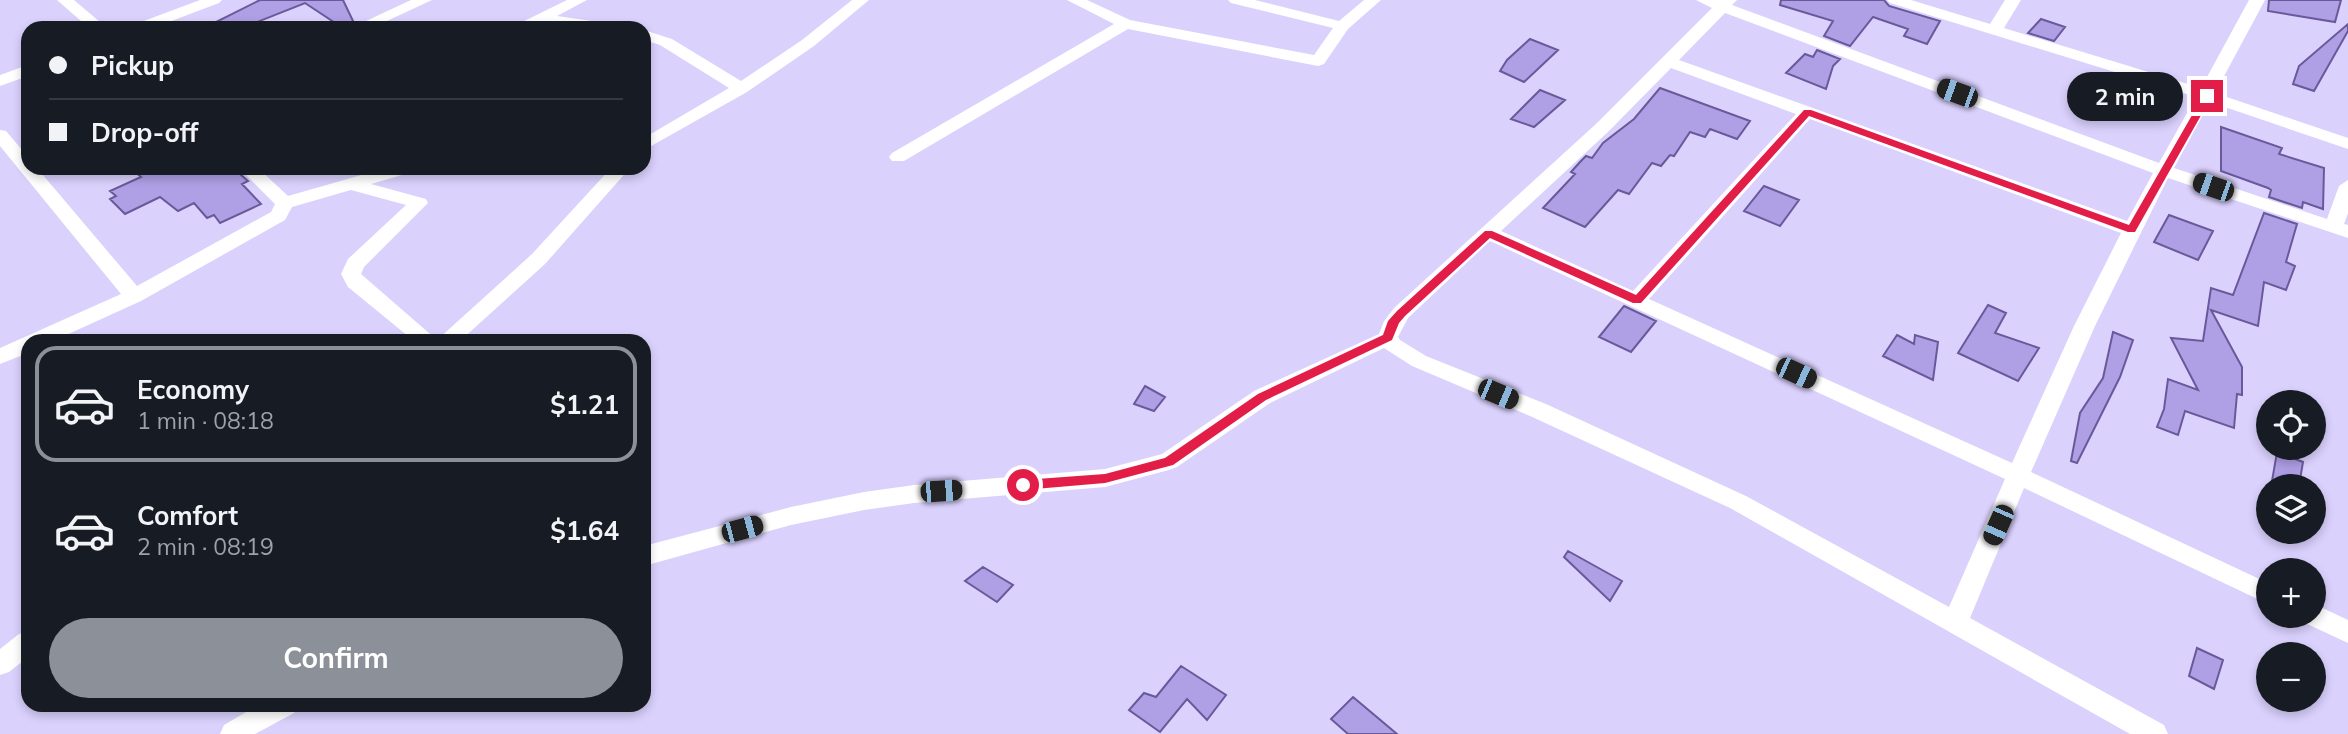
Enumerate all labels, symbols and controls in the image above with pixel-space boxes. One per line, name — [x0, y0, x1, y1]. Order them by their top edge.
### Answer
text: Pickup — [91, 49, 174, 82]
callout: 2 min — [2067, 72, 2182, 120]
car — [1934, 76, 1981, 110]
route end — [2191, 80, 2223, 112]
text: 2 min — [2095, 82, 2155, 111]
text: Drop-off — [91, 116, 198, 149]
car — [2190, 170, 2237, 204]
car — [1773, 355, 1820, 391]
icon: car — [53, 373, 116, 436]
text: Economy — [137, 373, 249, 406]
car — [1475, 376, 1522, 412]
text: $1.21 — [550, 388, 619, 421]
map controls — [2256, 390, 2326, 712]
button: locate — [2256, 390, 2326, 460]
text: 1 min · 08:18 — [137, 406, 274, 435]
route start — [1007, 469, 1039, 501]
button: layers — [2256, 474, 2326, 544]
car — [920, 479, 963, 503]
icon: car — [53, 499, 116, 562]
text: Comfort — [137, 499, 238, 532]
car — [1980, 502, 2017, 548]
car — [719, 513, 766, 545]
text: $1.64 — [550, 514, 619, 547]
text: 2 min · 08:19 — [137, 532, 274, 561]
button: + — [2256, 558, 2326, 628]
button: Confirm — [49, 618, 623, 698]
button: − — [2256, 642, 2326, 712]

